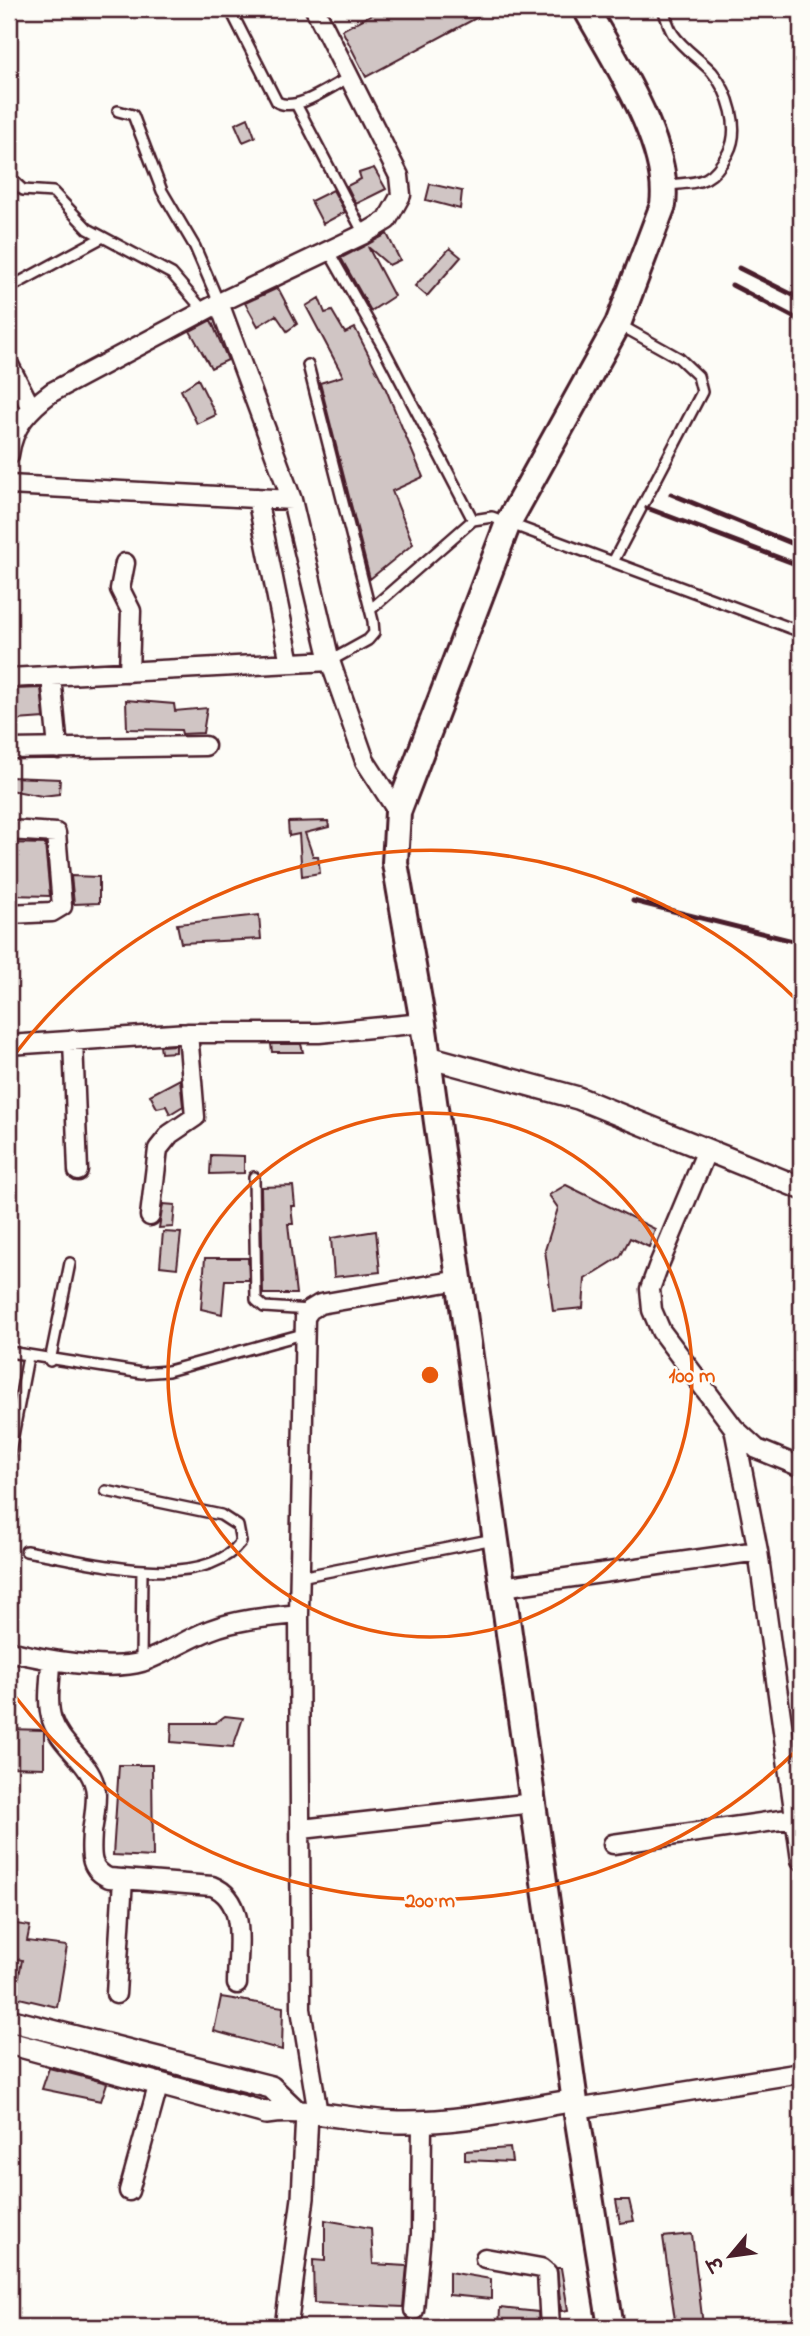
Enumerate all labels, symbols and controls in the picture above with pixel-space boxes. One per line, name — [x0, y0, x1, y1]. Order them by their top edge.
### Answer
text: 100 m — [669, 1362, 715, 1392]
centre of rings — [418, 1363, 442, 1387]
text: 200 m — [404, 1887, 455, 1917]
north arrow — [694, 2220, 764, 2290]
text: उ — [701, 2249, 733, 2277]

